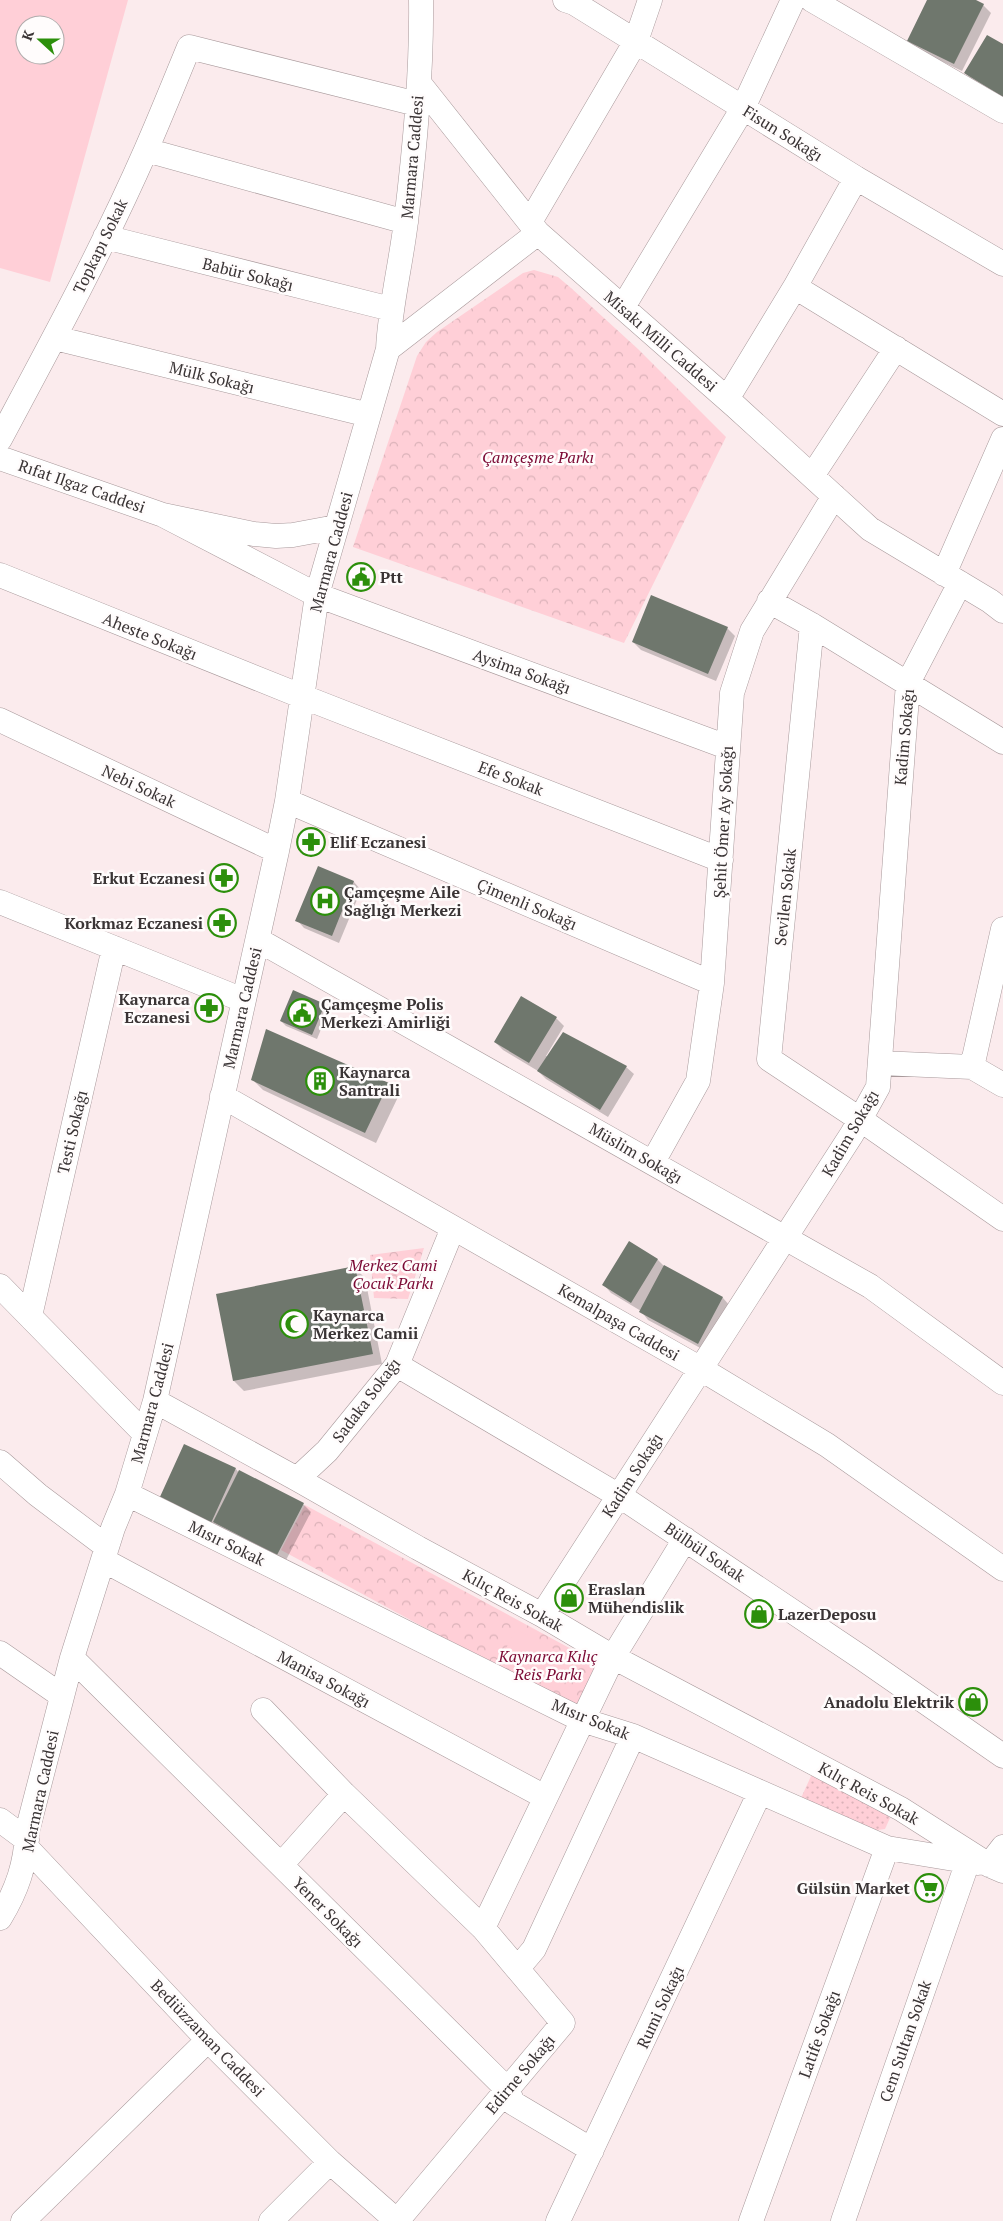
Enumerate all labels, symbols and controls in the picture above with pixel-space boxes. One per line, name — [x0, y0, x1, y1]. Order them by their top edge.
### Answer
north arrow — [15, 15, 65, 65]
text: K — [17, 27, 38, 43]
street label: Marmara Caddesi — [396, 94, 428, 220]
street label: Fisun Sokağı — [739, 100, 827, 166]
street label: Topkapı Sokak — [68, 194, 133, 297]
street label: Babür Sokağı — [200, 252, 296, 296]
street label: Misakı Milli Caddesi — [600, 286, 723, 397]
street label: Mülk Sokağı — [167, 356, 257, 398]
park label: Çamçeşme Parkı — [482, 446, 594, 468]
street label: Rıfat Ilgaz Caddesi — [16, 454, 149, 518]
street label: Marmara Caddesi — [304, 489, 358, 615]
public building icon: Ptt — [346, 562, 376, 592]
place label: Ptt — [380, 566, 403, 588]
street label: Aheste Sokağı — [99, 607, 201, 665]
street label: Aysima Sokağı — [470, 643, 574, 699]
street label: Kadim Sokağı — [889, 688, 919, 786]
street label: Şehit Ömer Ay Sokağı — [708, 745, 738, 899]
street label: Efe Sokak — [475, 755, 548, 801]
street label: Nebi Sokak — [98, 759, 180, 813]
pharmacy icon: Elif Eczanesi — [296, 827, 326, 857]
place label: Elif Eczanesi — [330, 831, 426, 853]
street label: Sevilen Sokak — [769, 847, 801, 947]
pharmacy icon: Erkut Eczanesi — [209, 863, 239, 893]
place label: Erkut Eczanesi — [93, 867, 205, 889]
street label: Çimenli Sokağı — [473, 873, 581, 935]
place label: Çamçeşme Aile Sağlığı Merkezi — [344, 881, 462, 921]
hospital icon: Çamçeşme Aile Sağlığı Merkezi — [310, 886, 340, 916]
pharmacy icon: Korkmaz Eczanesi — [207, 908, 237, 938]
place label: Korkmaz Eczanesi — [65, 912, 203, 934]
street label: Marmara Caddesi — [217, 945, 267, 1071]
place label: Kaynarca Eczanesi — [119, 988, 190, 1028]
pharmacy icon: Kaynarca Eczanesi — [194, 993, 224, 1023]
place label: Çamçeşme Polis Merkezi Amirliği — [321, 993, 450, 1033]
public building icon: Çamçeşme Polis Merkezi Amirliği — [287, 998, 317, 1028]
place label: Kaynarca Santrali — [339, 1061, 411, 1101]
building icon: Kaynarca Santrali — [305, 1066, 335, 1096]
street label: Kadim Sokağı — [816, 1085, 884, 1180]
street label: Testi Sokağı — [52, 1088, 92, 1176]
street label: Müslim Sokağı — [585, 1117, 687, 1189]
park label: Merkez Cami Çocuk Parkı — [348, 1254, 438, 1294]
street label: Kemalpaşa Caddesi — [554, 1278, 684, 1366]
place label: Kaynarca Merkez Camii — [313, 1304, 418, 1344]
mosque icon: Kaynarca Merkez Camii — [279, 1309, 309, 1339]
street label: Marmara Caddesi — [125, 1340, 179, 1466]
street label: Sadaka Sokağı — [327, 1353, 405, 1447]
street label: Kadim Sokağı — [596, 1428, 668, 1522]
street label: Mısır Sokak — [185, 1515, 270, 1571]
street label: Bülbül Sokak — [661, 1517, 750, 1587]
street label: Kılıç Reis Sokak — [459, 1563, 568, 1637]
place label: Eraslan Mühendislik — [588, 1578, 685, 1618]
shop icon: Eraslan Mühendislik — [554, 1583, 584, 1613]
shop icon: LazerDeposu — [744, 1599, 774, 1629]
place label: LazerDeposu — [778, 1603, 877, 1625]
street label: Manisa Sokağı — [274, 1645, 374, 1713]
park label: Kaynarca Kılıç Reis Parkı — [498, 1645, 598, 1685]
shop icon: Anadolu Elektrik — [958, 1687, 988, 1717]
place label: Anadolu Elektrik — [824, 1691, 955, 1713]
street label: Mısır Sokak — [549, 1693, 634, 1745]
street label: Marmara Caddesi — [16, 1728, 64, 1854]
street label: Kılıç Reis Sokak — [815, 1756, 924, 1830]
street label: Yener Sokağı — [288, 1872, 368, 1952]
supermarket icon: Gülsün Market — [914, 1873, 944, 1903]
place label: Gülsün Market — [797, 1877, 911, 1899]
street label: Rumi Sokağı — [631, 1962, 689, 2052]
street label: Bediüzzaman Caddesi — [146, 1974, 270, 2102]
street label: Cem Sultan Sokak — [874, 1976, 936, 2105]
street label: Latife Sokağı — [793, 1987, 845, 2081]
street label: Edirne Sokağı — [480, 2029, 560, 2118]

